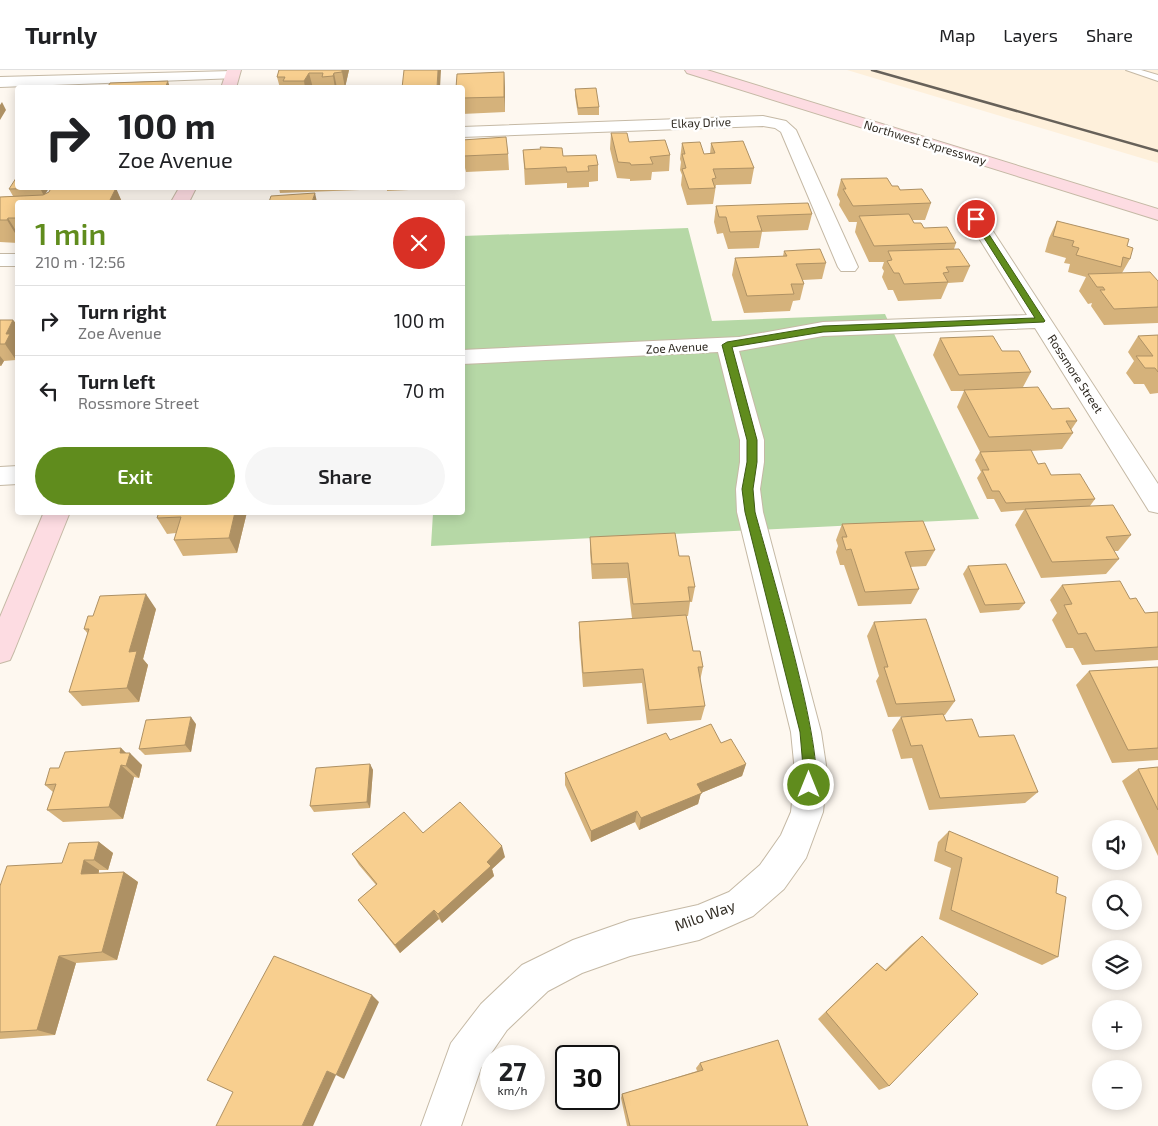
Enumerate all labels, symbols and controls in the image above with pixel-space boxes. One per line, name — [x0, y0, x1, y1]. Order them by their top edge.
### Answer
text: Turnly — [25, 20, 97, 49]
text: Map — [939, 24, 975, 46]
text: Layers — [1003, 24, 1058, 46]
text: Share — [1086, 24, 1133, 46]
text: 100 m — [118, 104, 216, 146]
icon: right — [35, 105, 100, 170]
street label: Elkay Drive — [671, 114, 731, 130]
street label: Northwest Expressway — [862, 117, 989, 168]
text: Zoe Avenue — [118, 146, 233, 172]
pin — [955, 198, 997, 240]
icon: arrive — [962, 205, 990, 233]
text: 1 min — [35, 215, 106, 251]
button: close — [393, 217, 445, 269]
text: 210 m · 12:56 — [35, 252, 125, 271]
text: Turn right — [78, 300, 166, 323]
icon: right — [35, 307, 63, 335]
text: 100 m — [394, 309, 445, 332]
text: Zoe Avenue — [78, 323, 162, 342]
street label: Rossmore Street — [1045, 332, 1107, 416]
street label: Zoe Avenue — [645, 338, 709, 356]
text: Turn left — [78, 370, 155, 393]
icon: left — [35, 377, 63, 405]
text: 70 m — [403, 379, 445, 402]
text: Rossmore Street — [78, 393, 199, 412]
button: Exit — [35, 447, 235, 505]
button: Share — [245, 447, 445, 505]
position arrow — [782, 758, 834, 810]
map controls — [1092, 820, 1142, 1110]
button: sound — [1092, 820, 1142, 870]
button: search — [1092, 880, 1142, 930]
street label: Milo Way — [672, 896, 737, 934]
button: layers — [1092, 940, 1142, 990]
button: + — [1092, 1000, 1142, 1050]
speed limit sign: 30 — [555, 1045, 620, 1110]
text: 27 — [499, 1056, 526, 1086]
button: − — [1092, 1060, 1142, 1110]
text: km/h — [498, 1083, 527, 1097]

